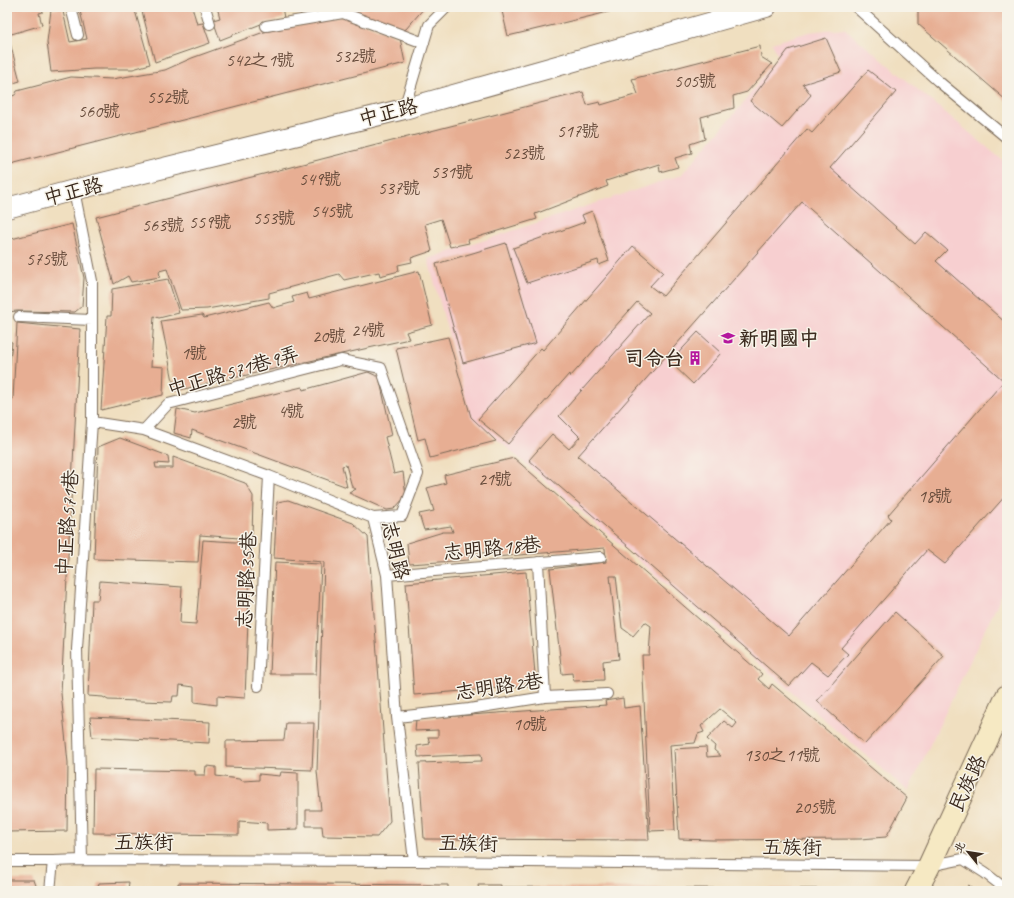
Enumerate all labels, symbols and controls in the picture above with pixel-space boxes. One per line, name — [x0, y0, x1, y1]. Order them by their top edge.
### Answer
house number: 532號 — [334, 45, 376, 67]
house number: 542之1號 — [226, 49, 294, 71]
house number: 505號 — [674, 70, 716, 92]
house number: 552號 — [147, 86, 189, 108]
street label: 中正路 — [356, 93, 421, 132]
house number: 560號 — [78, 100, 120, 122]
house number: 517號 — [557, 120, 599, 142]
house number: 523號 — [503, 142, 545, 164]
house number: 531號 — [431, 161, 473, 183]
house number: 549號 — [299, 168, 341, 190]
street label: 中正路 — [41, 172, 106, 211]
house number: 537號 — [378, 177, 420, 199]
house number: 545號 — [311, 200, 353, 222]
house number: 553號 — [253, 207, 295, 229]
house number: 559號 — [189, 211, 231, 233]
house number: 563號 — [142, 214, 184, 236]
house number: 575號 — [26, 248, 68, 270]
house number: 24號 — [351, 319, 385, 341]
house number: 20號 — [312, 325, 346, 347]
place label: 新明國中 — [739, 326, 819, 351]
school or university icon: 新明國中 — [720, 330, 736, 346]
street label: 中正路571巷9弄 — [164, 341, 302, 402]
house number: 1號 — [181, 342, 207, 364]
place label: 司令台 — [624, 346, 684, 371]
building icon: 司令台 — [687, 350, 703, 366]
house number: 4號 — [278, 400, 304, 422]
house number: 2號 — [231, 411, 257, 433]
street label: 中正路571巷 — [51, 468, 84, 577]
house number: 21號 — [478, 468, 512, 490]
house number: 18號 — [918, 485, 952, 507]
street label: 志明路 — [376, 518, 415, 583]
street label: 志明路35巷 — [231, 529, 262, 630]
street label: 志明路18巷 — [442, 532, 543, 565]
street label: 志明路2巷 — [453, 668, 546, 705]
house number: 10號 — [513, 713, 547, 735]
house number: 130之11號 — [744, 744, 820, 766]
street label: 民族路 — [943, 750, 992, 816]
house number: 205號 — [794, 796, 836, 818]
street label: 五族街 — [114, 830, 174, 855]
street label: 五族街 — [438, 830, 498, 857]
north arrow — [948, 832, 988, 872]
street label: 五族街 — [762, 834, 822, 861]
text: 北 — [951, 839, 968, 855]

